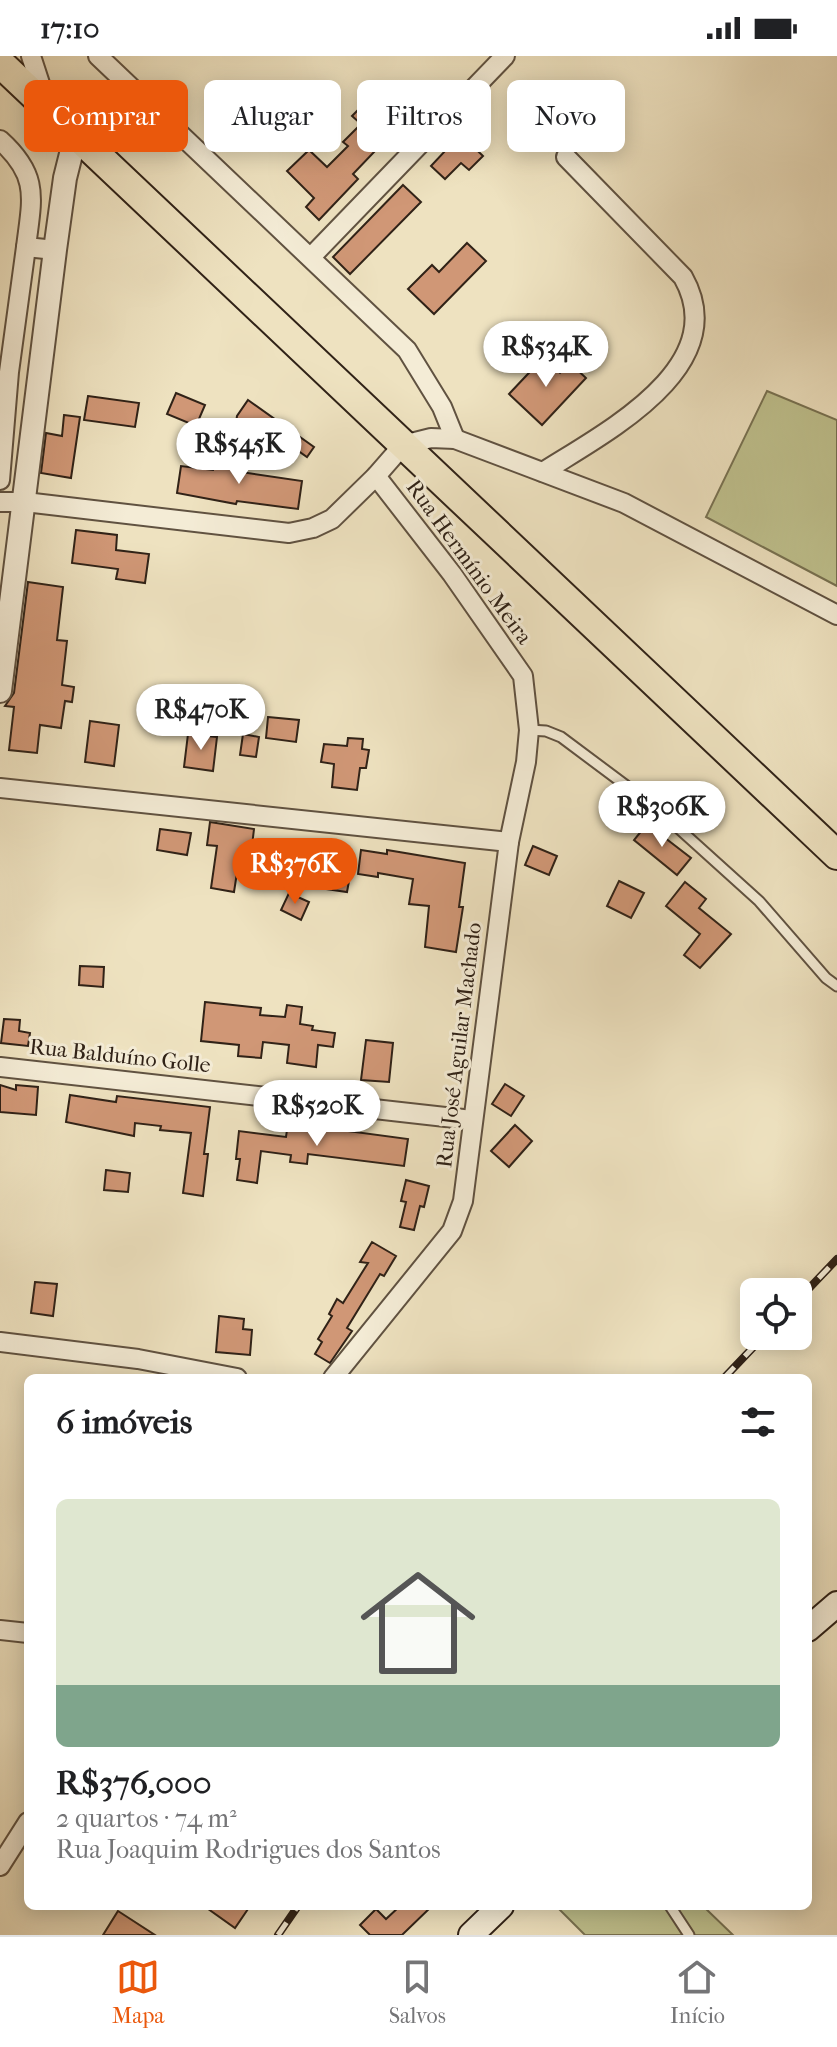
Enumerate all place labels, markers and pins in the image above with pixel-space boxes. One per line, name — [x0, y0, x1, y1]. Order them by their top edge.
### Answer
pin: R$534K — [481, 321, 611, 389]
pin: R$545K — [174, 418, 304, 486]
pin: R$470K — [136, 684, 266, 752]
pin: R$306K — [597, 781, 727, 849]
pin: R$376K — [230, 838, 360, 906]
pin: R$520K — [252, 1080, 382, 1148]

